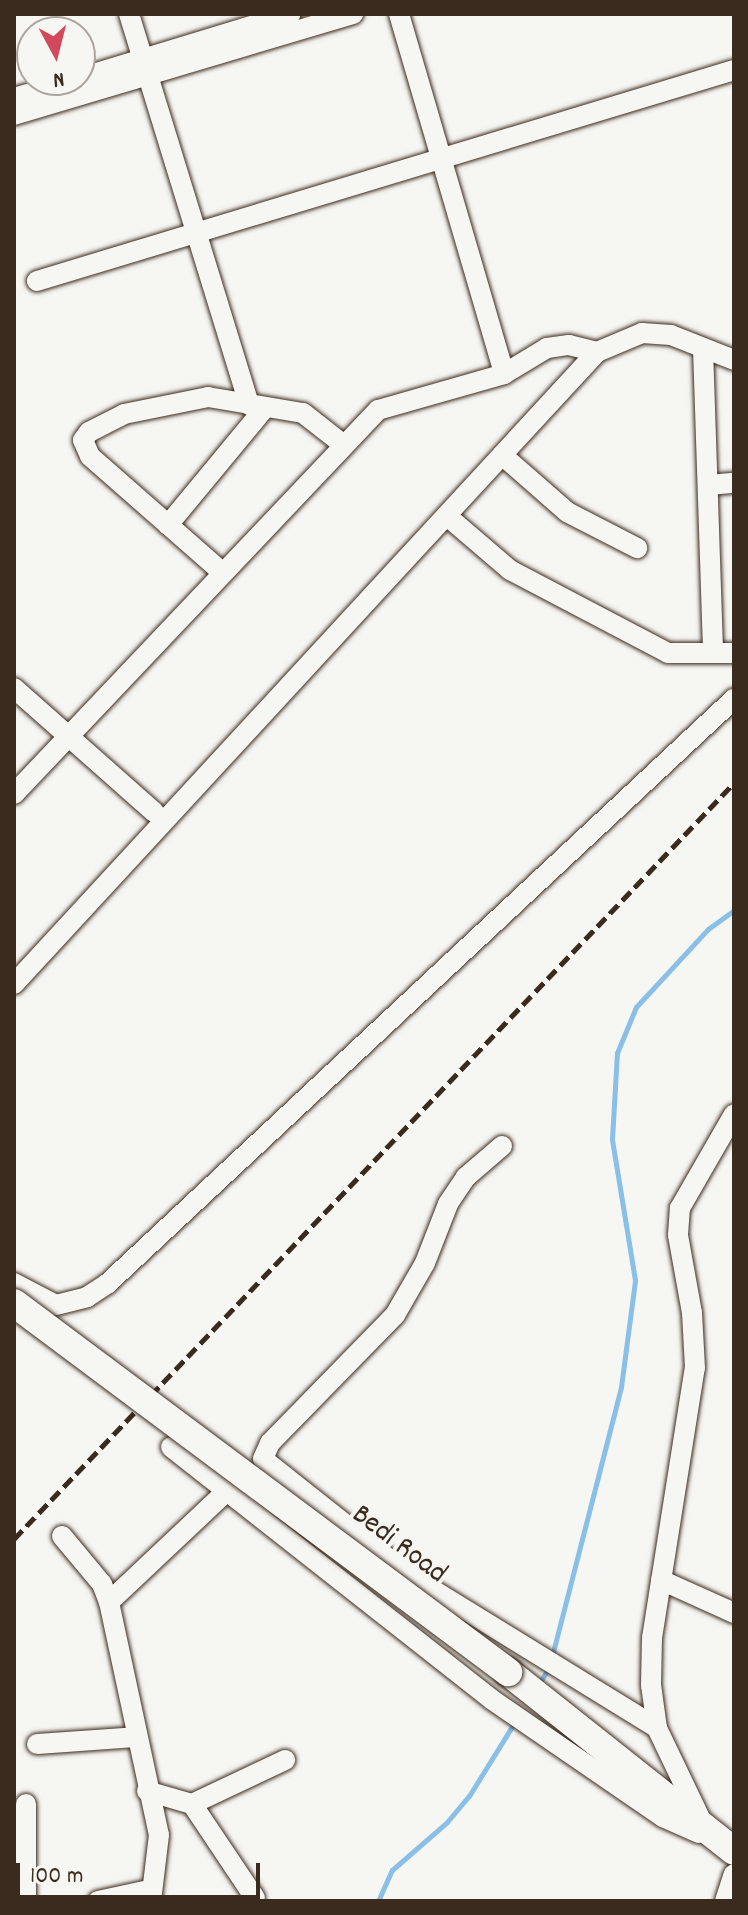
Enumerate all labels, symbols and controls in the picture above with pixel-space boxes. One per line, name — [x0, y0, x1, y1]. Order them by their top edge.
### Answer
north arrow — [16, 16, 96, 96]
text: N — [51, 62, 66, 94]
street label: Bedi Road — [343, 1499, 453, 1593]
scale bar — [20, 1847, 264, 1897]
text: 100 m — [30, 1860, 83, 1894]

